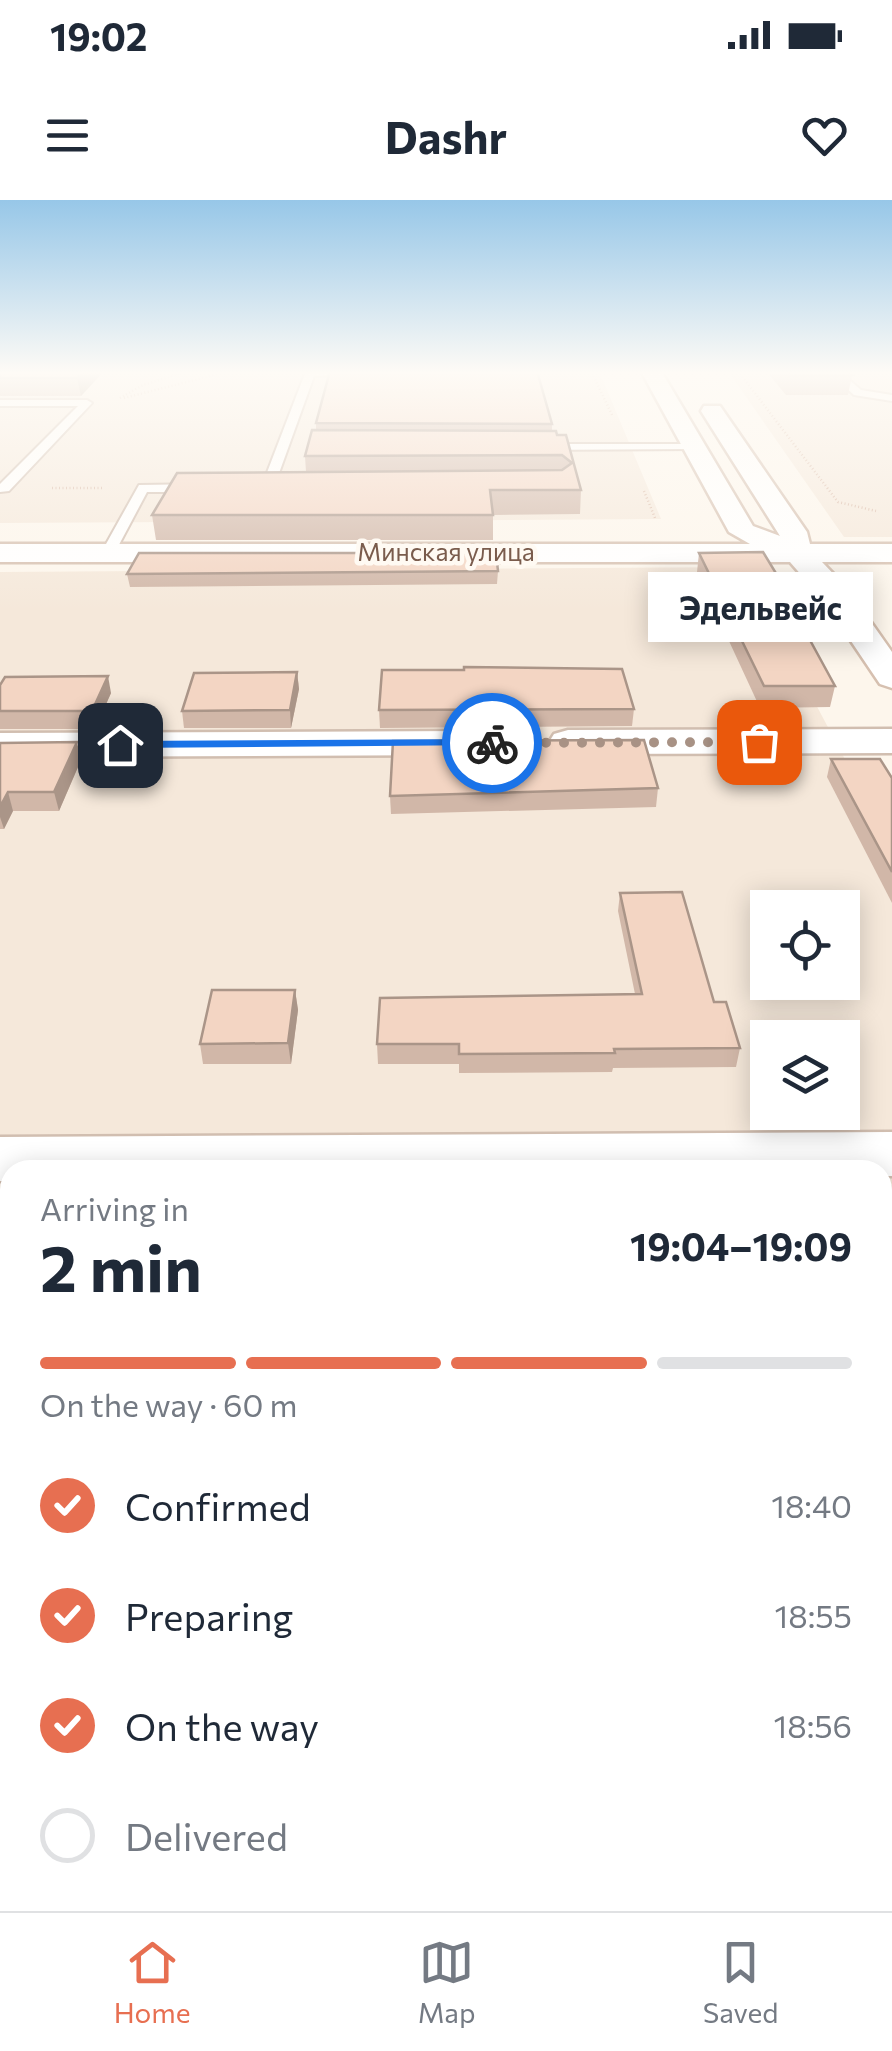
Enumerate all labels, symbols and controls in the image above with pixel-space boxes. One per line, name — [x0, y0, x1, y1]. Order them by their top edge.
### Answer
text: 19:02 — [50, 12, 147, 59]
icon: menu — [40, 108, 95, 163]
text: Dashr — [385, 108, 507, 163]
icon: heart — [797, 108, 852, 163]
street label: Минская улица — [357, 536, 535, 566]
callout: Эдельвейс — [646, 572, 872, 642]
text: Эдельвейс — [679, 587, 842, 627]
courier — [442, 693, 542, 793]
pin — [717, 700, 802, 785]
pin — [78, 703, 163, 788]
icon: bag — [732, 715, 787, 770]
icon: bike — [465, 716, 520, 771]
icon: home — [93, 718, 148, 773]
map controls — [750, 890, 860, 1130]
button: locate — [750, 890, 860, 1000]
button: layers — [750, 1020, 860, 1130]
text: Arriving in — [40, 1188, 189, 1228]
text: 19:04–19:09 — [630, 1222, 852, 1269]
text: 2 min — [40, 1226, 202, 1305]
text: On the way · 60 m — [40, 1384, 297, 1424]
icon: check — [40, 1478, 95, 1533]
text: Confirmed — [125, 1482, 311, 1529]
text: 18:40 — [771, 1485, 852, 1525]
icon: check — [40, 1588, 95, 1643]
text: Preparing — [125, 1592, 293, 1639]
text: 18:55 — [775, 1595, 852, 1635]
icon: check — [40, 1698, 95, 1753]
text: On the way — [125, 1702, 319, 1749]
text: 18:56 — [774, 1705, 852, 1745]
text: Delivered — [125, 1812, 288, 1859]
tab: Home — [114, 1935, 191, 2029]
tab: Map — [418, 1935, 476, 2029]
tab: Saved — [703, 1935, 778, 2029]

